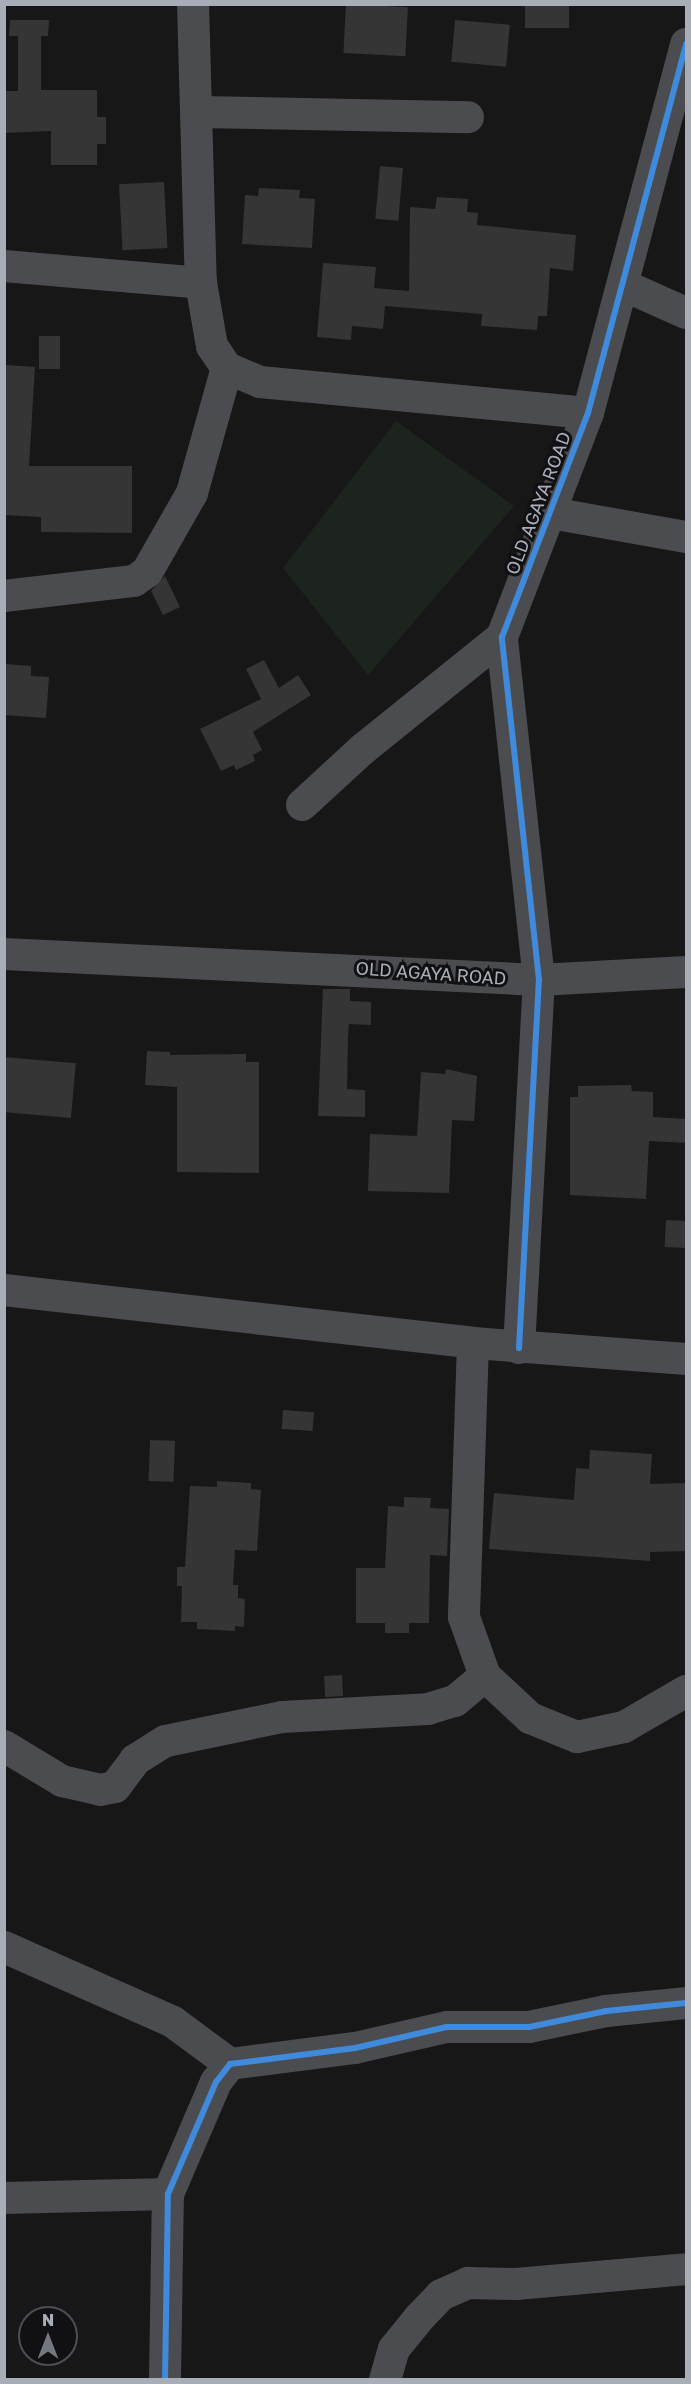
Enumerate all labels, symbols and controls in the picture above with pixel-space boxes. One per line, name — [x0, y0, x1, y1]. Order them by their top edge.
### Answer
street label: OLD AGAYA ROAD — [501, 429, 575, 577]
street label: OLD AGAYA ROAD — [355, 957, 507, 989]
north arrow — [18, 2306, 78, 2366]
text: N — [42, 2310, 54, 2330]

